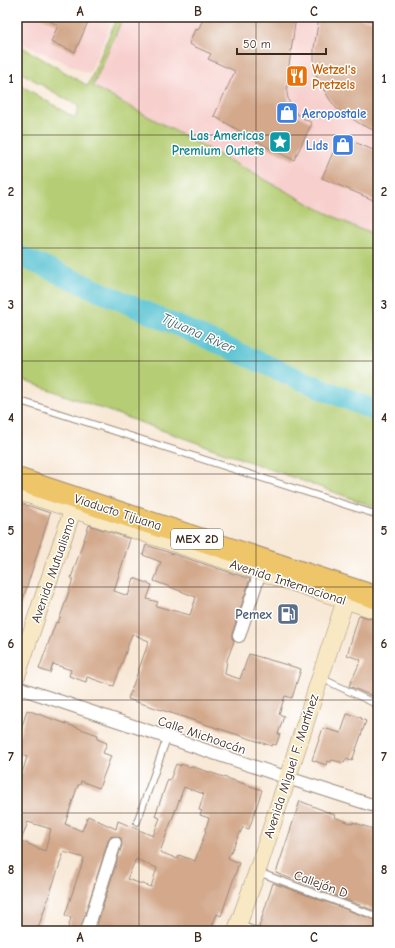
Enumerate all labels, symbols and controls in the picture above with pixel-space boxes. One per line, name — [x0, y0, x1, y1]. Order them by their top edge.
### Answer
text: A — [76, 4, 84, 19]
text: B — [194, 4, 202, 19]
text: C — [310, 4, 318, 19]
scale bar — [237, 30, 326, 56]
text: 50 m — [243, 37, 271, 51]
place label: Wetzel's Pretzels — [312, 62, 356, 92]
restaurant icon: Wetzel's Pretzels — [284, 63, 310, 89]
text: 1 — [8, 71, 14, 86]
text: 1 — [381, 71, 387, 86]
shop icon: Aeropostale — [274, 100, 300, 126]
place label: Aeropostale — [302, 106, 367, 121]
place label: Las Americas Premium Outlets — [172, 128, 264, 158]
place icon: Las Americas Premium Outlets — [267, 129, 293, 155]
shop icon: Lids — [330, 132, 356, 158]
place label: Lids — [306, 138, 328, 153]
text: 2 — [8, 184, 14, 199]
text: 2 — [381, 184, 387, 199]
text: 3 — [8, 297, 14, 312]
text: 3 — [381, 297, 387, 312]
water label: Tijuana River — [159, 309, 238, 357]
text: 4 — [8, 410, 14, 425]
text: 4 — [381, 410, 387, 425]
street label: Viaducto Tijuana — [72, 491, 164, 533]
street label: Avenida Mutualismo — [28, 515, 78, 625]
text: 5 — [8, 523, 15, 538]
text: 5 — [381, 523, 388, 538]
road number: MEX 2D — [171, 529, 223, 549]
street label: Avenida Internacional — [228, 556, 348, 608]
fuel station icon: Pemex — [275, 601, 301, 627]
place label: Pemex — [235, 607, 273, 622]
text: 6 — [8, 636, 15, 651]
text: 6 — [381, 636, 388, 651]
street label: Avenida Miguel F. Martínez — [261, 692, 321, 840]
street label: Calle Michoacán — [156, 713, 248, 757]
text: 7 — [8, 749, 14, 764]
text: 7 — [381, 749, 387, 764]
text: 8 — [8, 862, 14, 877]
text: 8 — [381, 862, 387, 877]
street label: Callejón D — [292, 867, 350, 901]
text: A — [76, 930, 84, 945]
text: B — [194, 930, 202, 945]
text: C — [310, 930, 318, 945]

